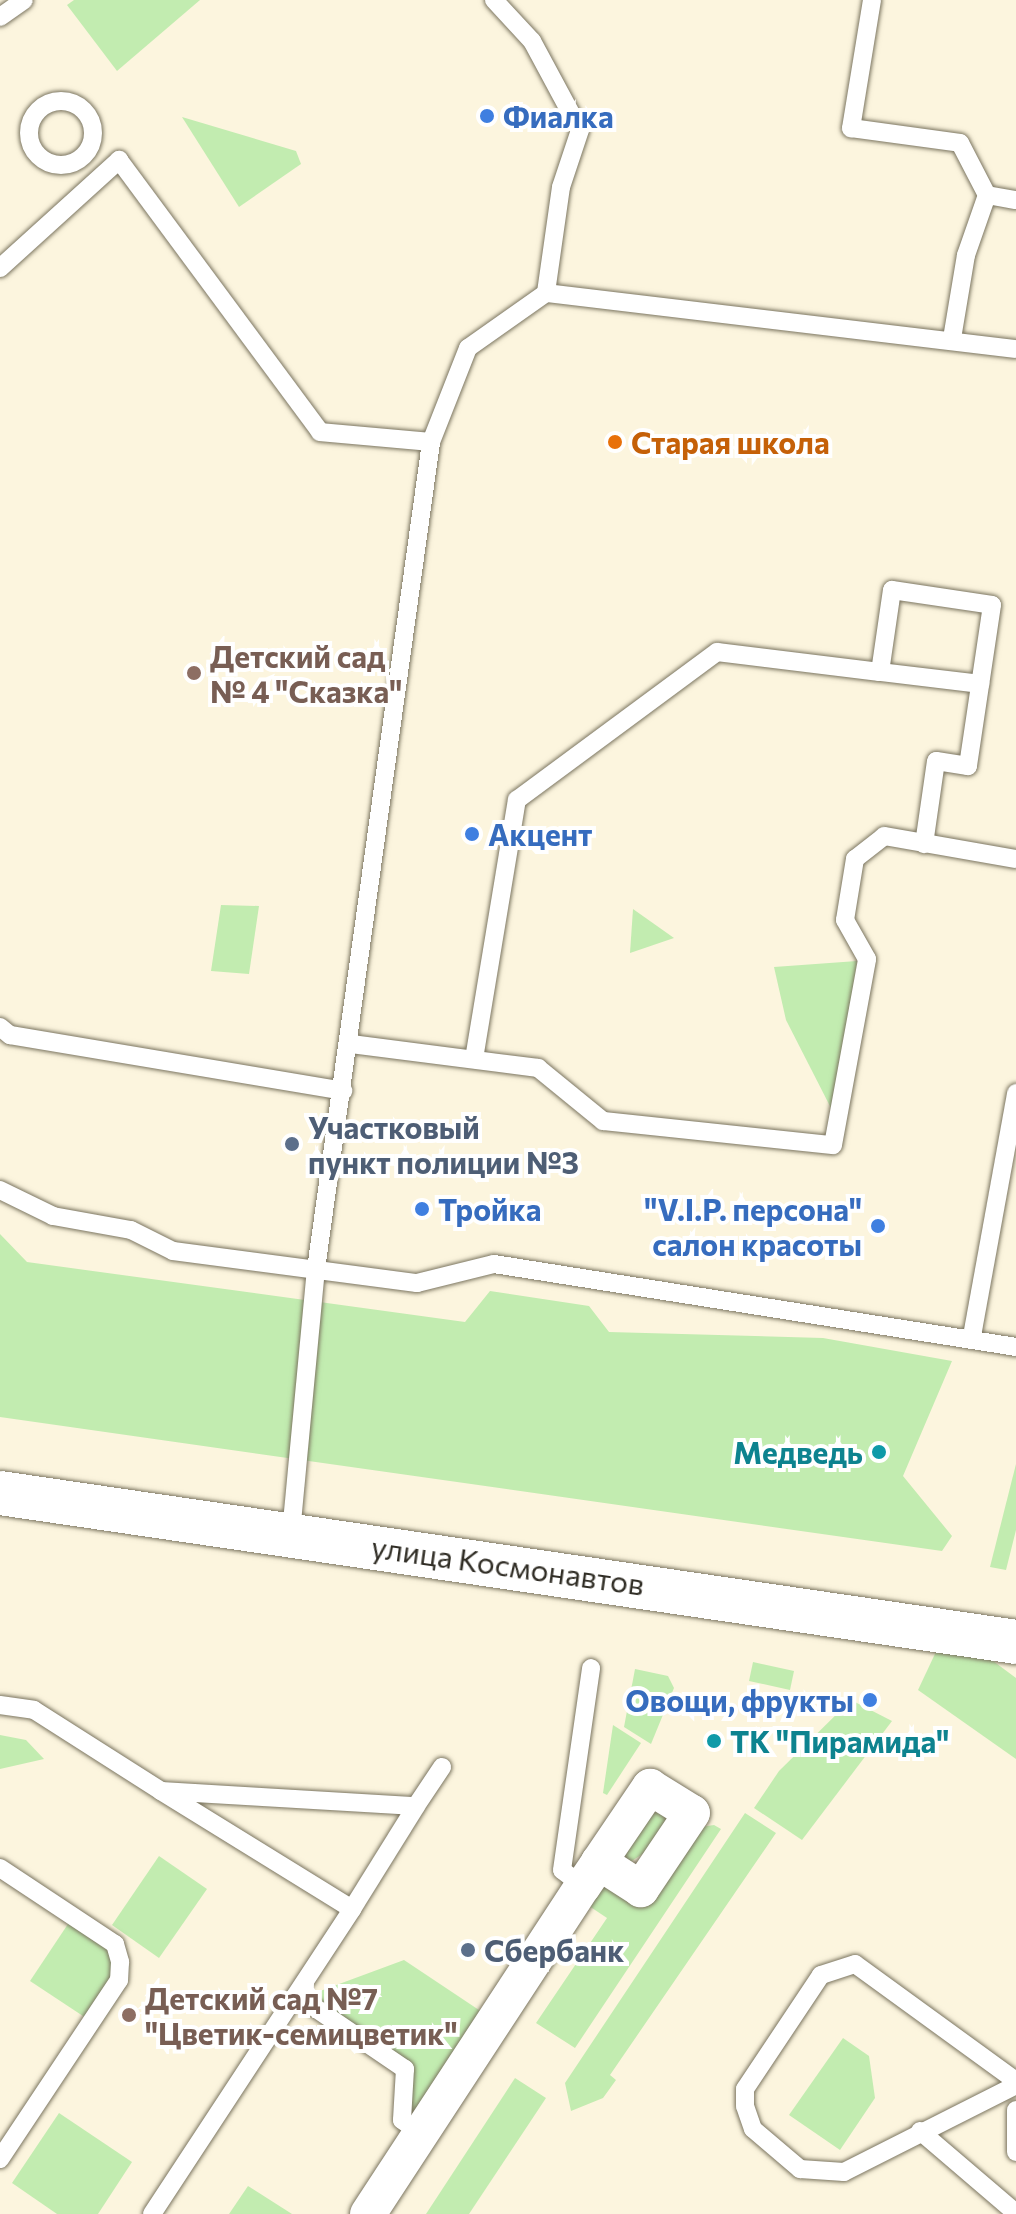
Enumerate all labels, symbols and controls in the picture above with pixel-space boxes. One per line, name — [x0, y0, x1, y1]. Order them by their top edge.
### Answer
place label: Фиалка — [503, 98, 614, 134]
marker: Фиалка — [478, 107, 496, 125]
place label: Старая школа — [631, 424, 830, 460]
marker: Старая школа — [606, 433, 624, 451]
place label: Детский сад № 4 "Сказка" — [210, 638, 402, 708]
marker: Детский сад № 4 "Сказка" — [185, 664, 203, 682]
place label: Акцент — [488, 816, 592, 852]
marker: Акцент — [463, 825, 481, 843]
place label: Участковый пункт полиции №3 — [308, 1109, 579, 1180]
marker: Участковый пункт полиции №3 — [283, 1135, 301, 1153]
place label: Тройка — [438, 1191, 541, 1227]
place label: "V.I.P. персона" cалон красоты — [644, 1191, 862, 1262]
marker: Тройка — [413, 1200, 431, 1218]
marker: "V.I.P. персона" cалон красоты — [869, 1217, 887, 1235]
place label: Медведь — [733, 1434, 863, 1470]
marker: Медведь — [870, 1443, 888, 1461]
street label: улица Космонавтов — [369, 1528, 647, 1602]
place label: Овощи, фрукты — [625, 1682, 854, 1718]
marker: Овощи, фрукты — [861, 1691, 879, 1709]
place label: ТК "Пирамида" — [730, 1723, 949, 1759]
marker: ТК "Пирамида" — [705, 1732, 723, 1750]
place label: Сбербанк — [484, 1932, 624, 1968]
marker: Сбербанк — [459, 1941, 477, 1959]
place label: Детский сад №7 "Цветик-семицветик" — [145, 1980, 458, 2050]
marker: Детский сад №7 "Цветик-семицветик" — [120, 2006, 138, 2024]

